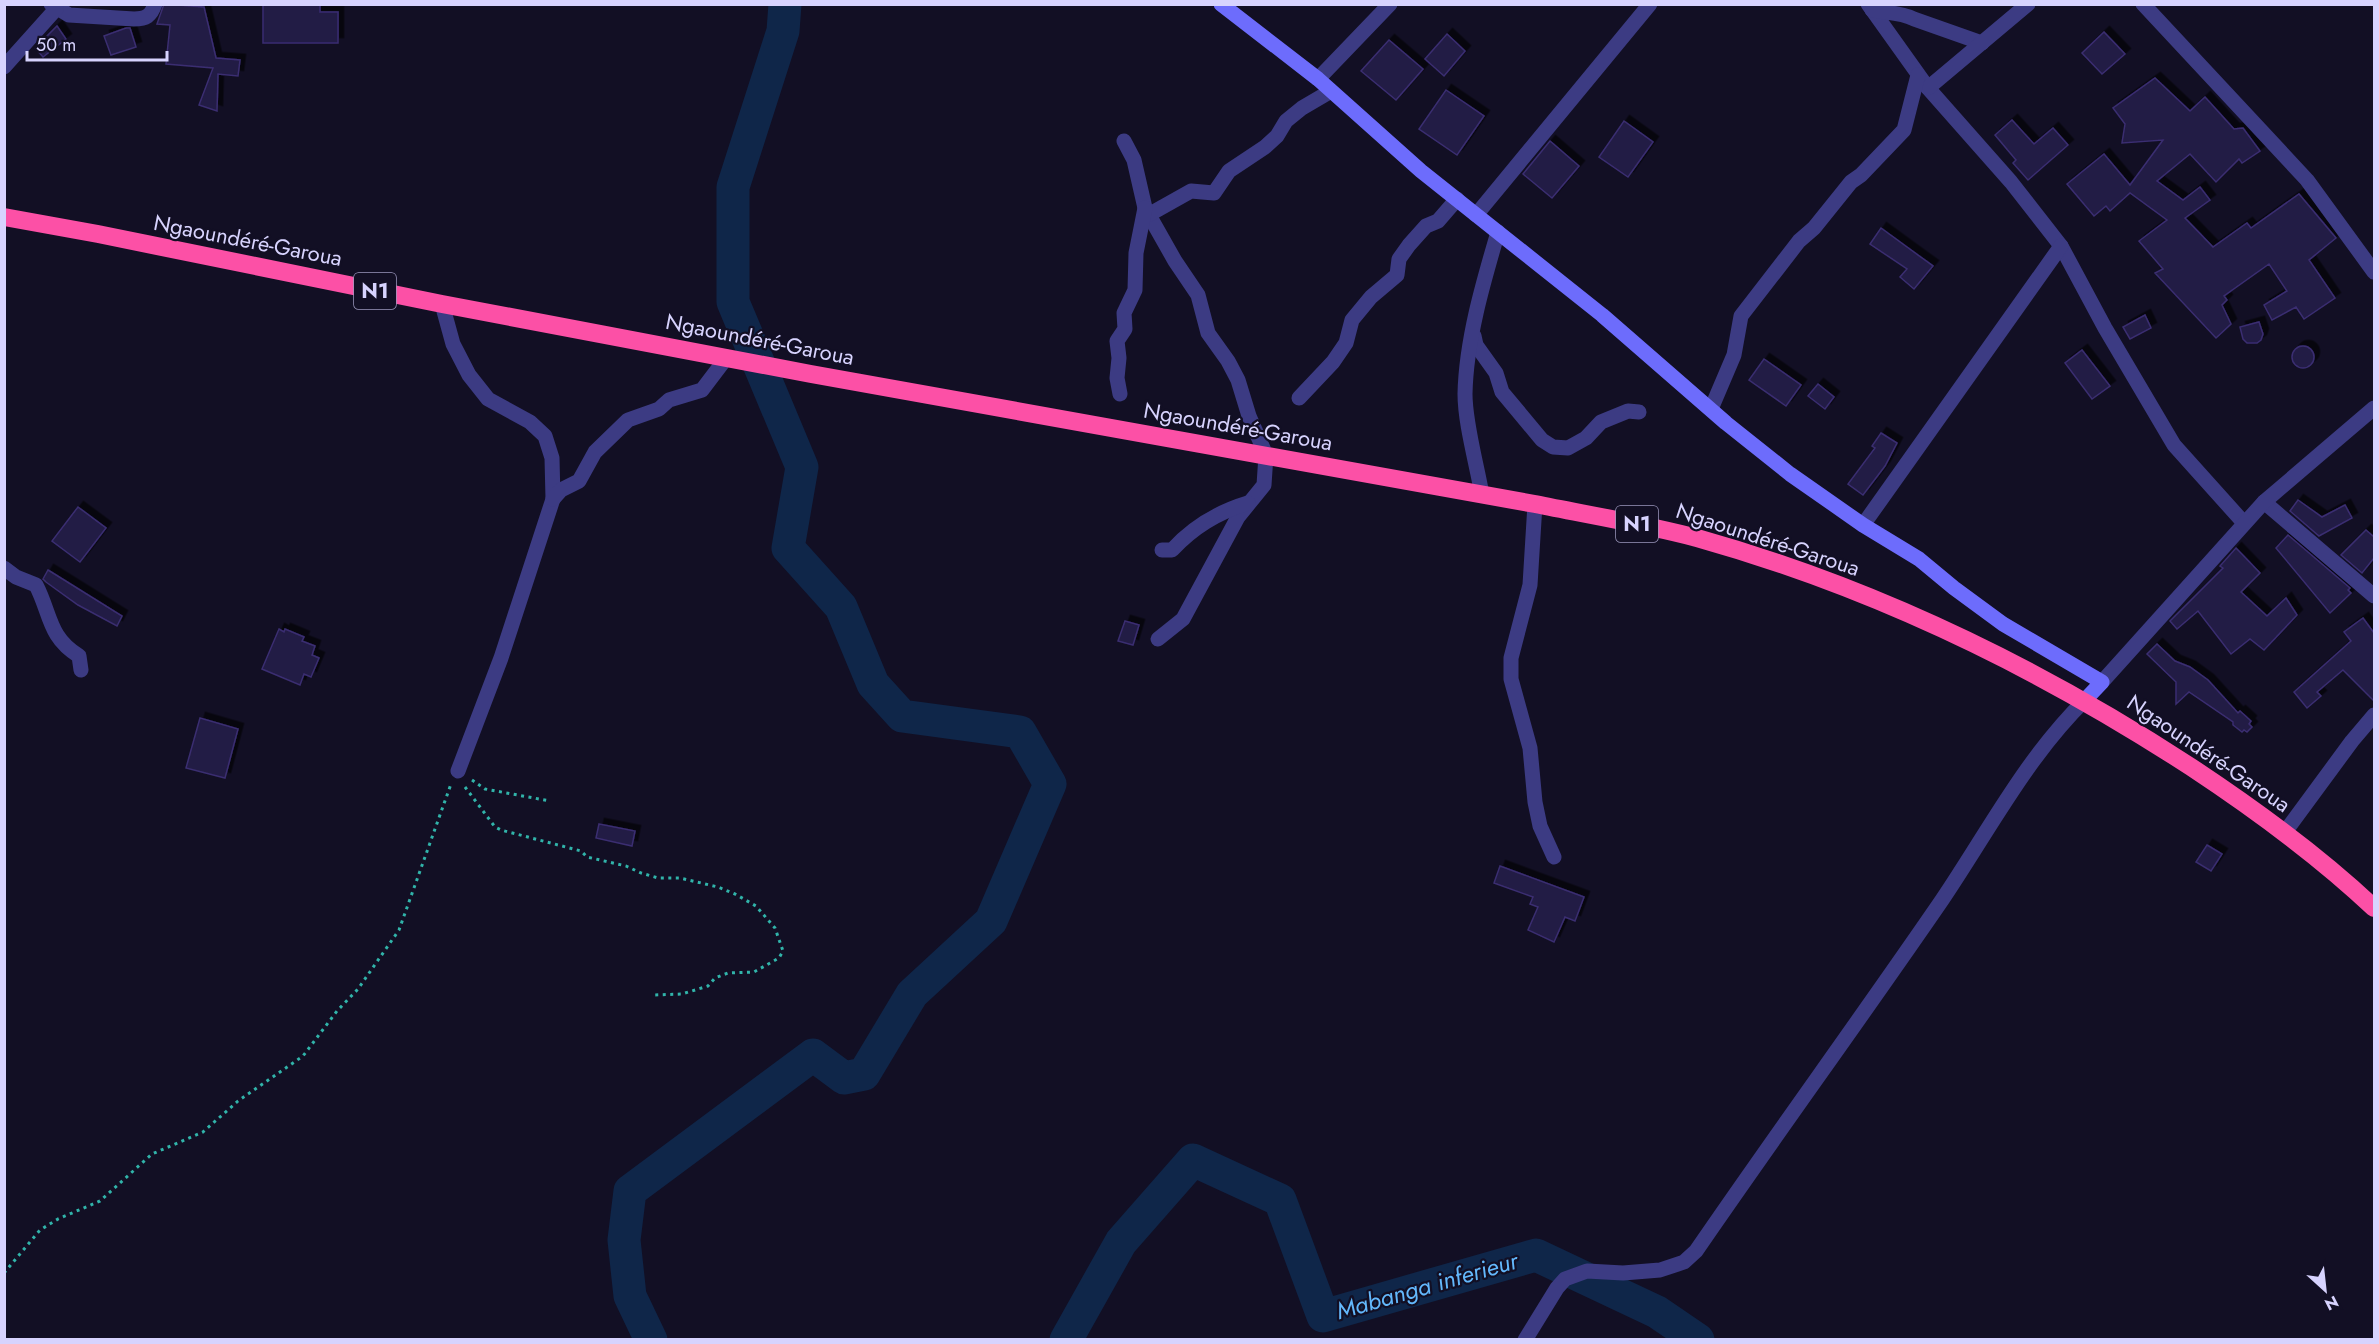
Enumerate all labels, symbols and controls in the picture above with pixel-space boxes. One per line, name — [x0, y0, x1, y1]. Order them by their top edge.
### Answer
scale bar — [27, 24, 166, 62]
text: 50 m — [36, 32, 76, 58]
street label: Ngaoundéré-Garoua — [151, 206, 345, 274]
road number: N1 — [354, 273, 396, 309]
street label: Ngaoundéré-Garoua — [663, 305, 857, 373]
street label: Ngaoundéré-Garoua — [1141, 394, 1335, 458]
street label: Ngaoundéré-Garoua — [1672, 494, 1864, 584]
road number: N1 — [1616, 506, 1658, 542]
street label: Ngaoundéré-Garoua — [2121, 686, 2297, 820]
water label: Mabanga inferieur — [1332, 1242, 1524, 1328]
north arrow — [2295, 1260, 2355, 1320]
text: N — [2321, 1290, 2342, 1316]

